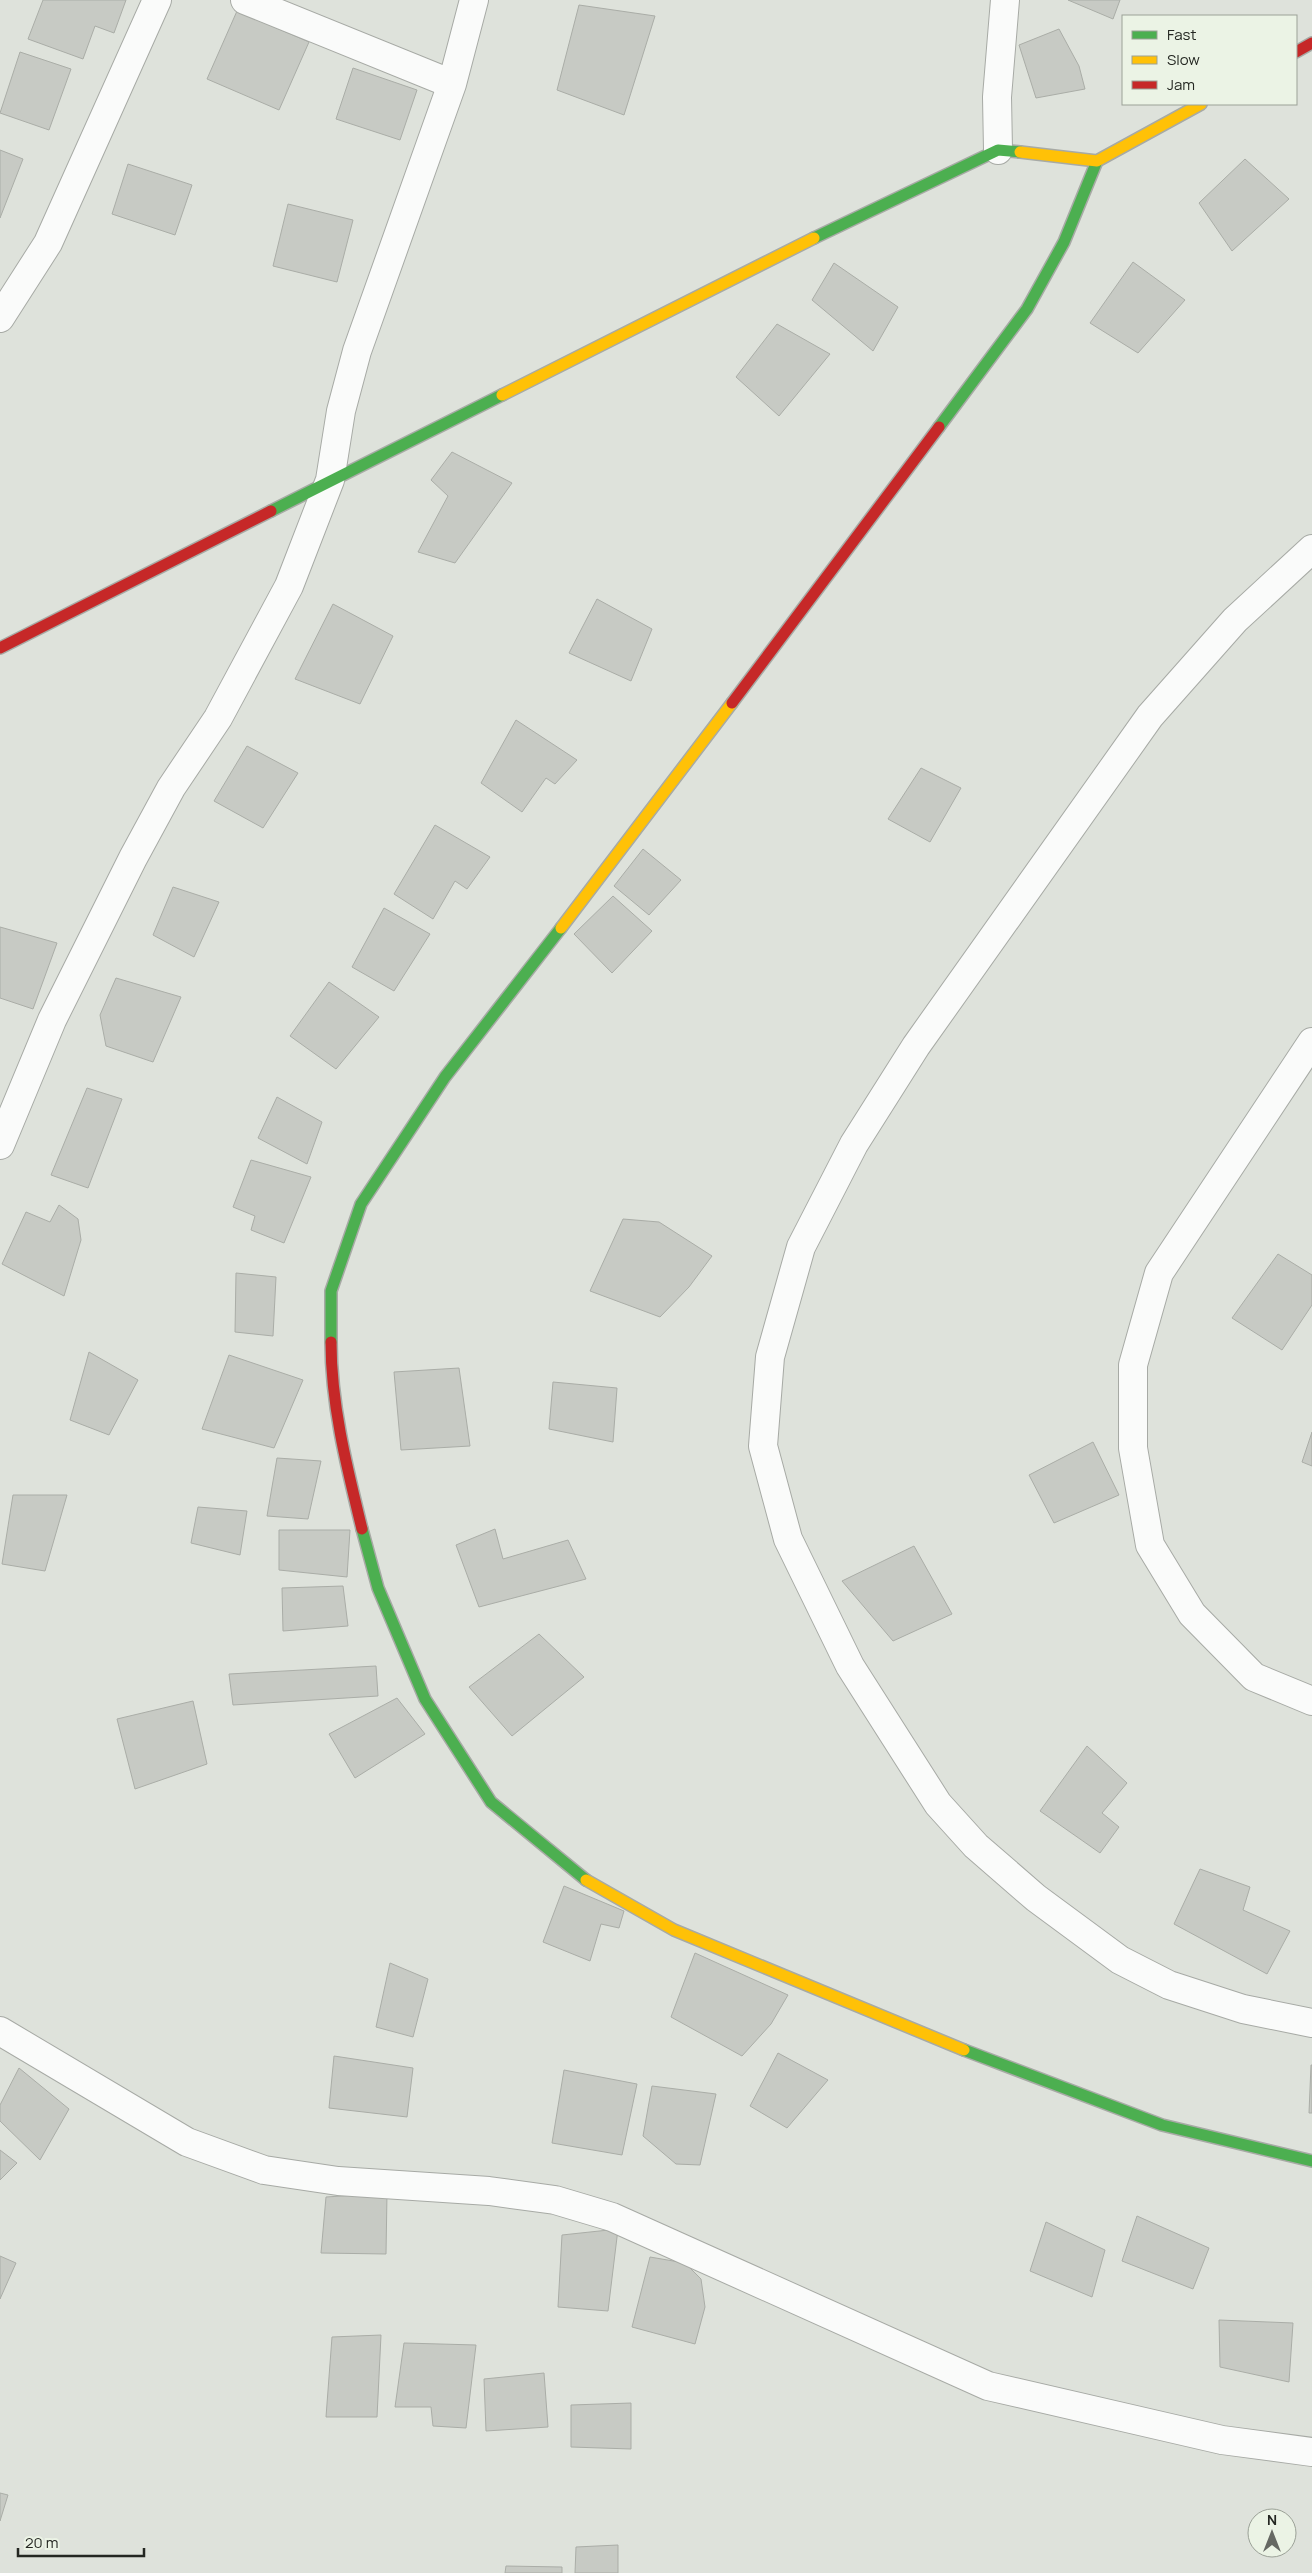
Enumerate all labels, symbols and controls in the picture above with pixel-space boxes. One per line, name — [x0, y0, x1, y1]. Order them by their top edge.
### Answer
legend — [1122, 15, 1297, 105]
text: Fast — [1167, 24, 1196, 45]
text: Slow — [1167, 49, 1200, 70]
text: Jam — [1167, 74, 1195, 95]
north arrow — [1247, 2508, 1297, 2558]
text: N — [1267, 2510, 1277, 2529]
scale bar — [18, 2526, 144, 2558]
text: 20 m — [25, 2532, 58, 2553]

